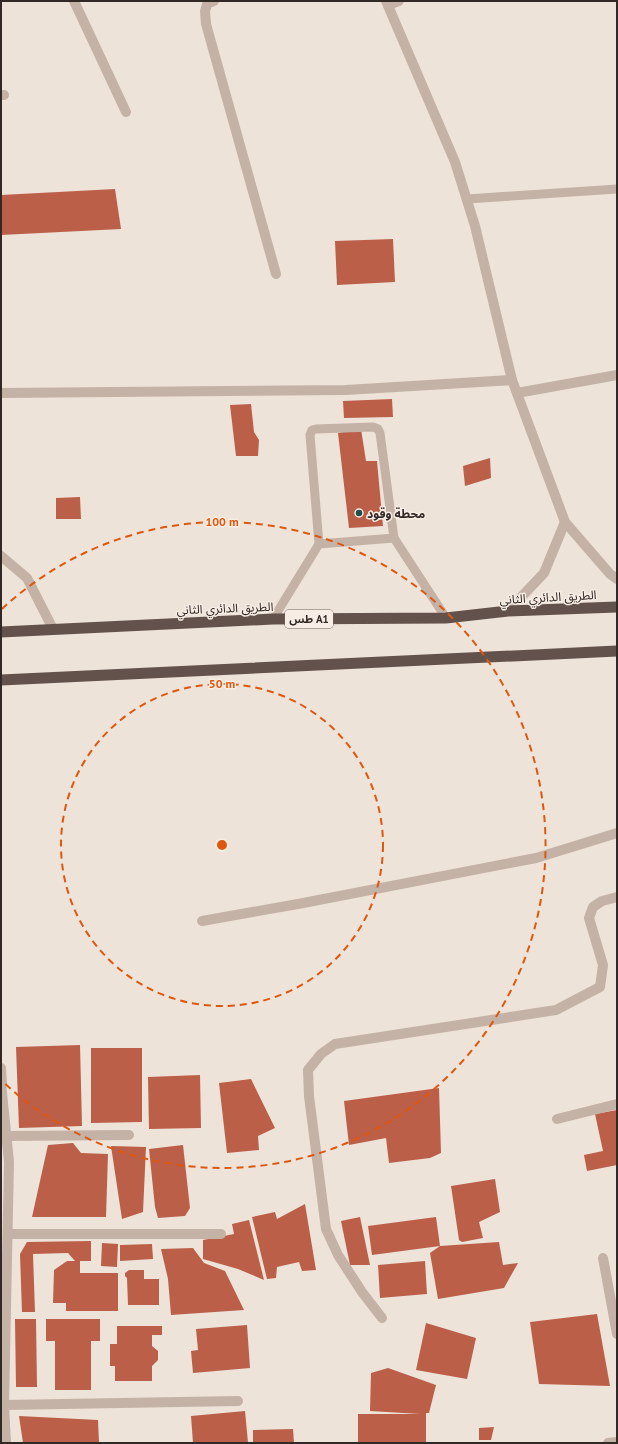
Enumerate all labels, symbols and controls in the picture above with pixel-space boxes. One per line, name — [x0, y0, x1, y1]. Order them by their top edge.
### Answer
place label: محطة وقود — [367, 506, 425, 521]
marker: محطة وقود — [354, 508, 364, 518]
text: 100 m — [205, 514, 239, 529]
street label: الطريق الدائري الثاني — [499, 587, 597, 610]
street label: الطريق الدائري الثاني — [176, 599, 274, 620]
road number: طس A1 — [285, 610, 333, 628]
text: 50 m — [209, 676, 235, 691]
centre of rings — [215, 838, 229, 852]

